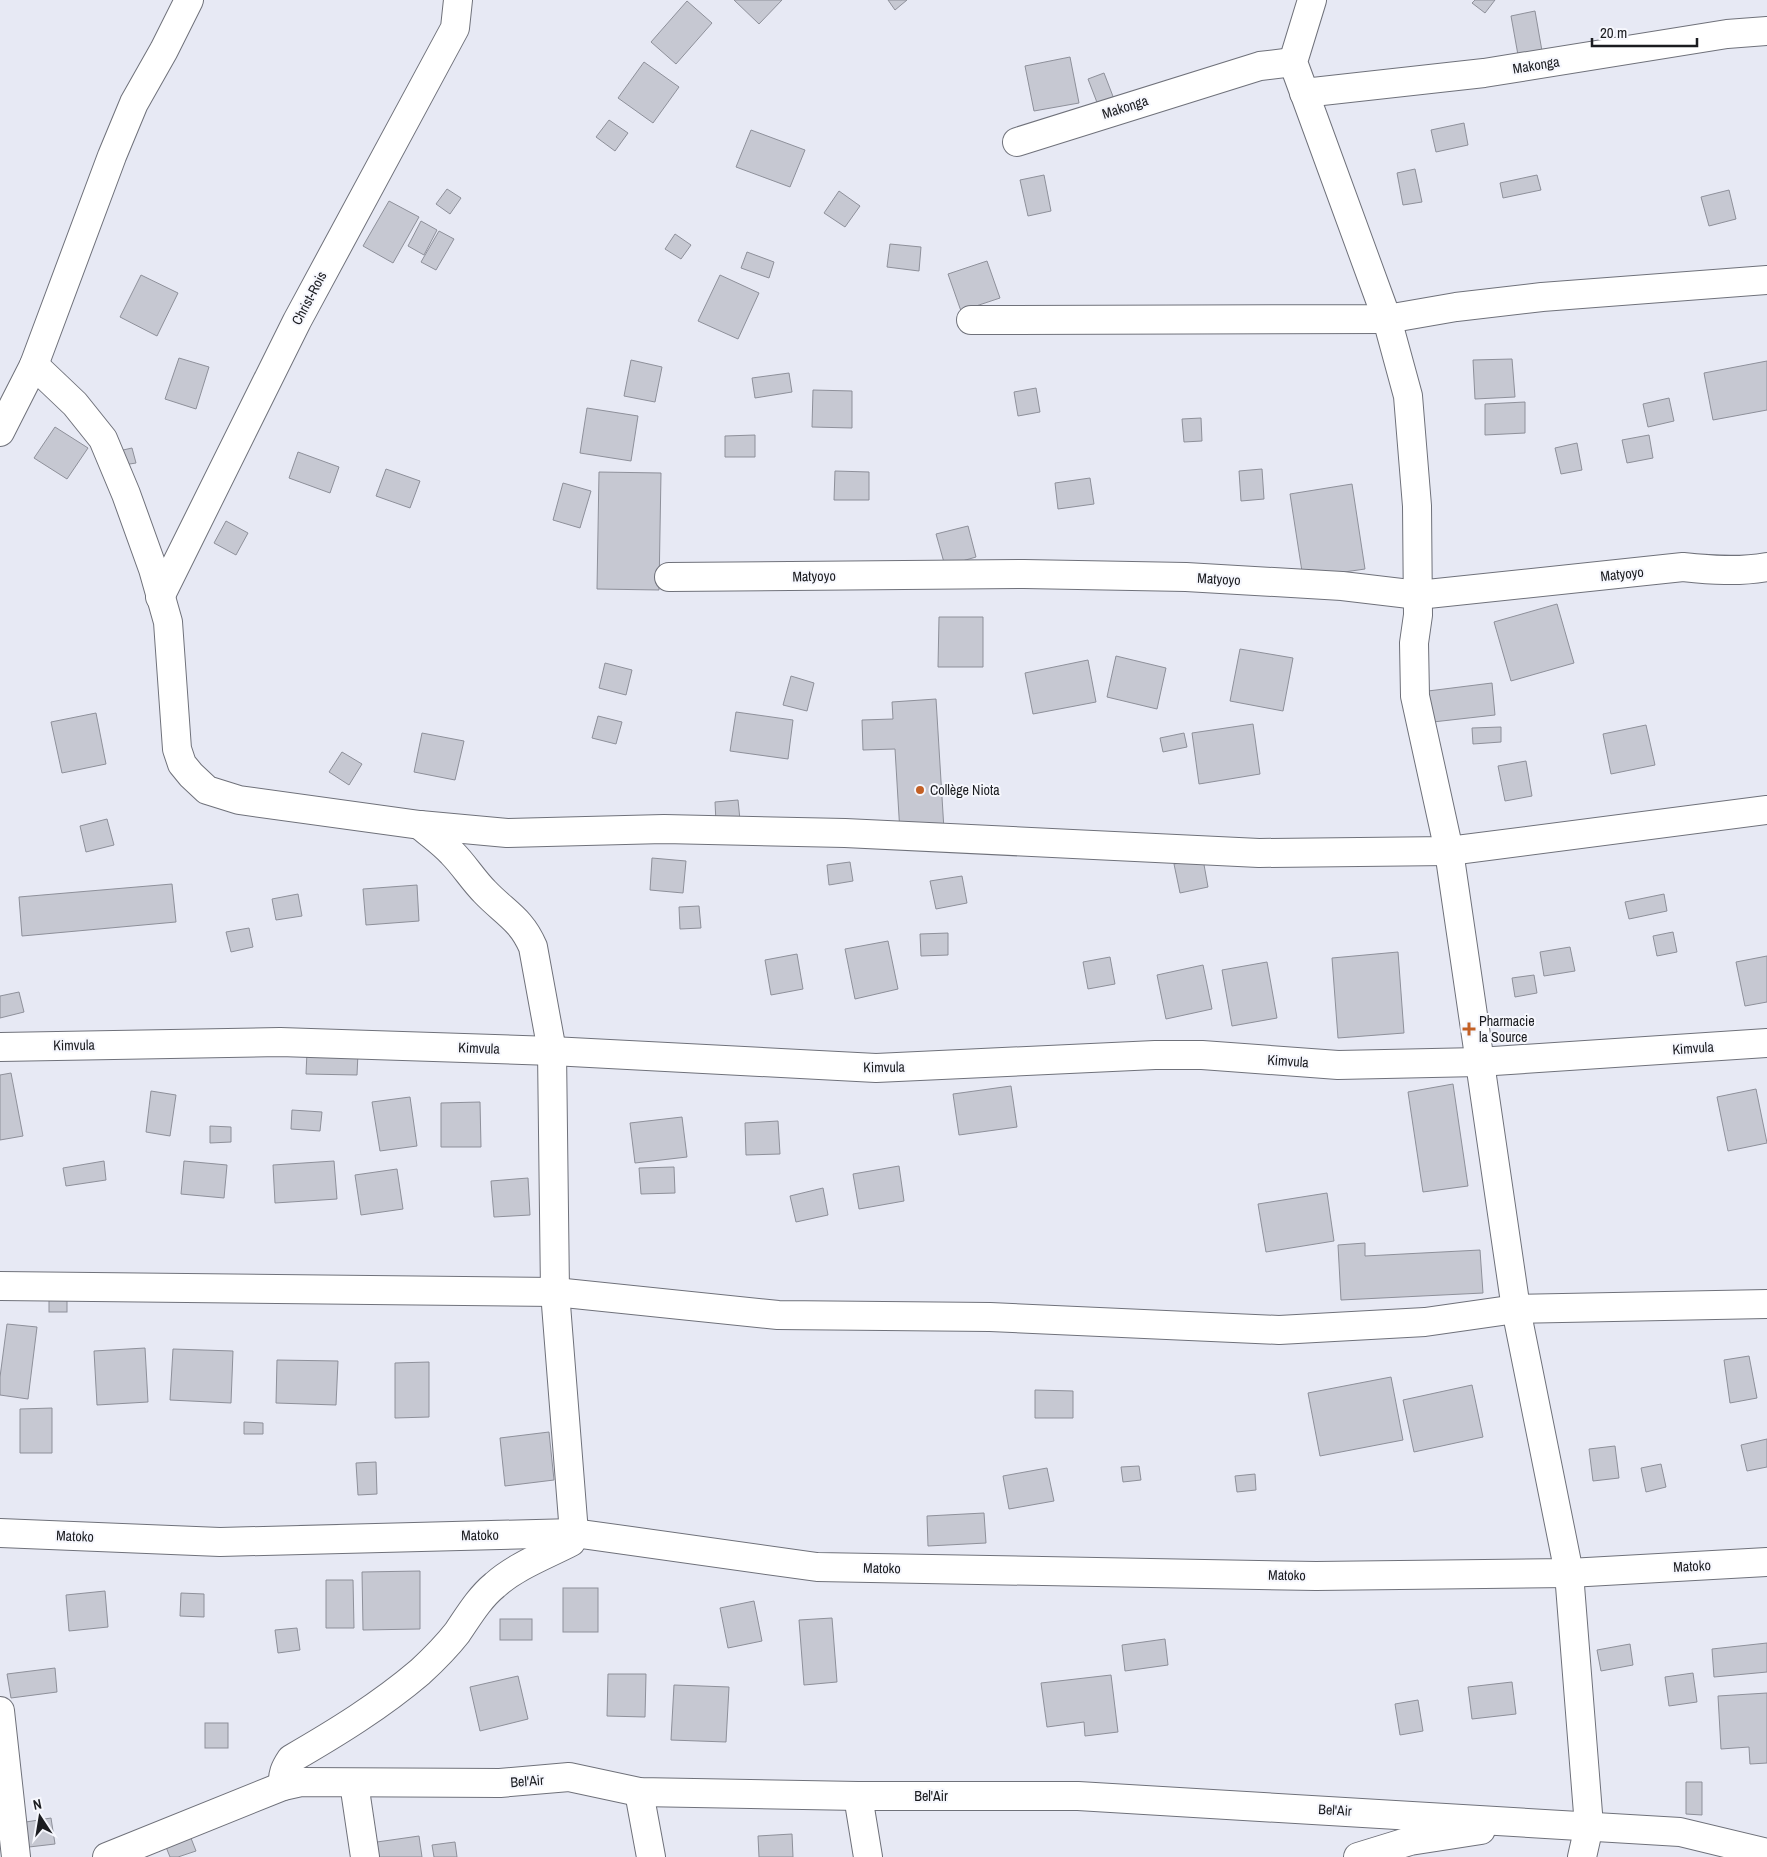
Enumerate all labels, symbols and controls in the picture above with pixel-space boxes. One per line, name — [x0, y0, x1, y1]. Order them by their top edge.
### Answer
scale bar — [1592, 15, 1697, 47]
text: 20 m — [1600, 22, 1627, 43]
street label: Makonga — [1511, 52, 1561, 78]
street label: Makonga — [1100, 91, 1151, 123]
street label: Christ-Rois — [287, 268, 331, 328]
street label: Matyoyo — [1599, 563, 1645, 585]
street label: Matyoyo — [792, 567, 836, 585]
street label: Matyoyo — [1197, 569, 1241, 589]
place label: Collège Niota — [930, 781, 1000, 799]
marker: Collège Niota — [914, 784, 926, 796]
place label: Pharmacie la Source — [1479, 1012, 1535, 1046]
marker: Pharmacie la Source — [1463, 1023, 1475, 1035]
street label: Kimvula — [53, 1036, 96, 1054]
street label: Kimvula — [458, 1038, 501, 1058]
street label: Kimvula — [1672, 1038, 1715, 1058]
street label: Kimvula — [1267, 1051, 1310, 1071]
street label: Kimvula — [863, 1058, 906, 1076]
street label: Matoko — [56, 1526, 94, 1546]
street label: Matoko — [461, 1526, 499, 1544]
street label: Matoko — [1673, 1556, 1711, 1576]
street label: Matoko — [863, 1559, 901, 1577]
street label: Matoko — [1268, 1566, 1306, 1584]
street label: Bel'Air — [510, 1771, 544, 1791]
street label: Bel'Air — [914, 1787, 948, 1805]
north arrow — [15, 1792, 65, 1842]
text: N — [31, 1795, 43, 1814]
street label: Bel'Air — [1318, 1800, 1352, 1820]

